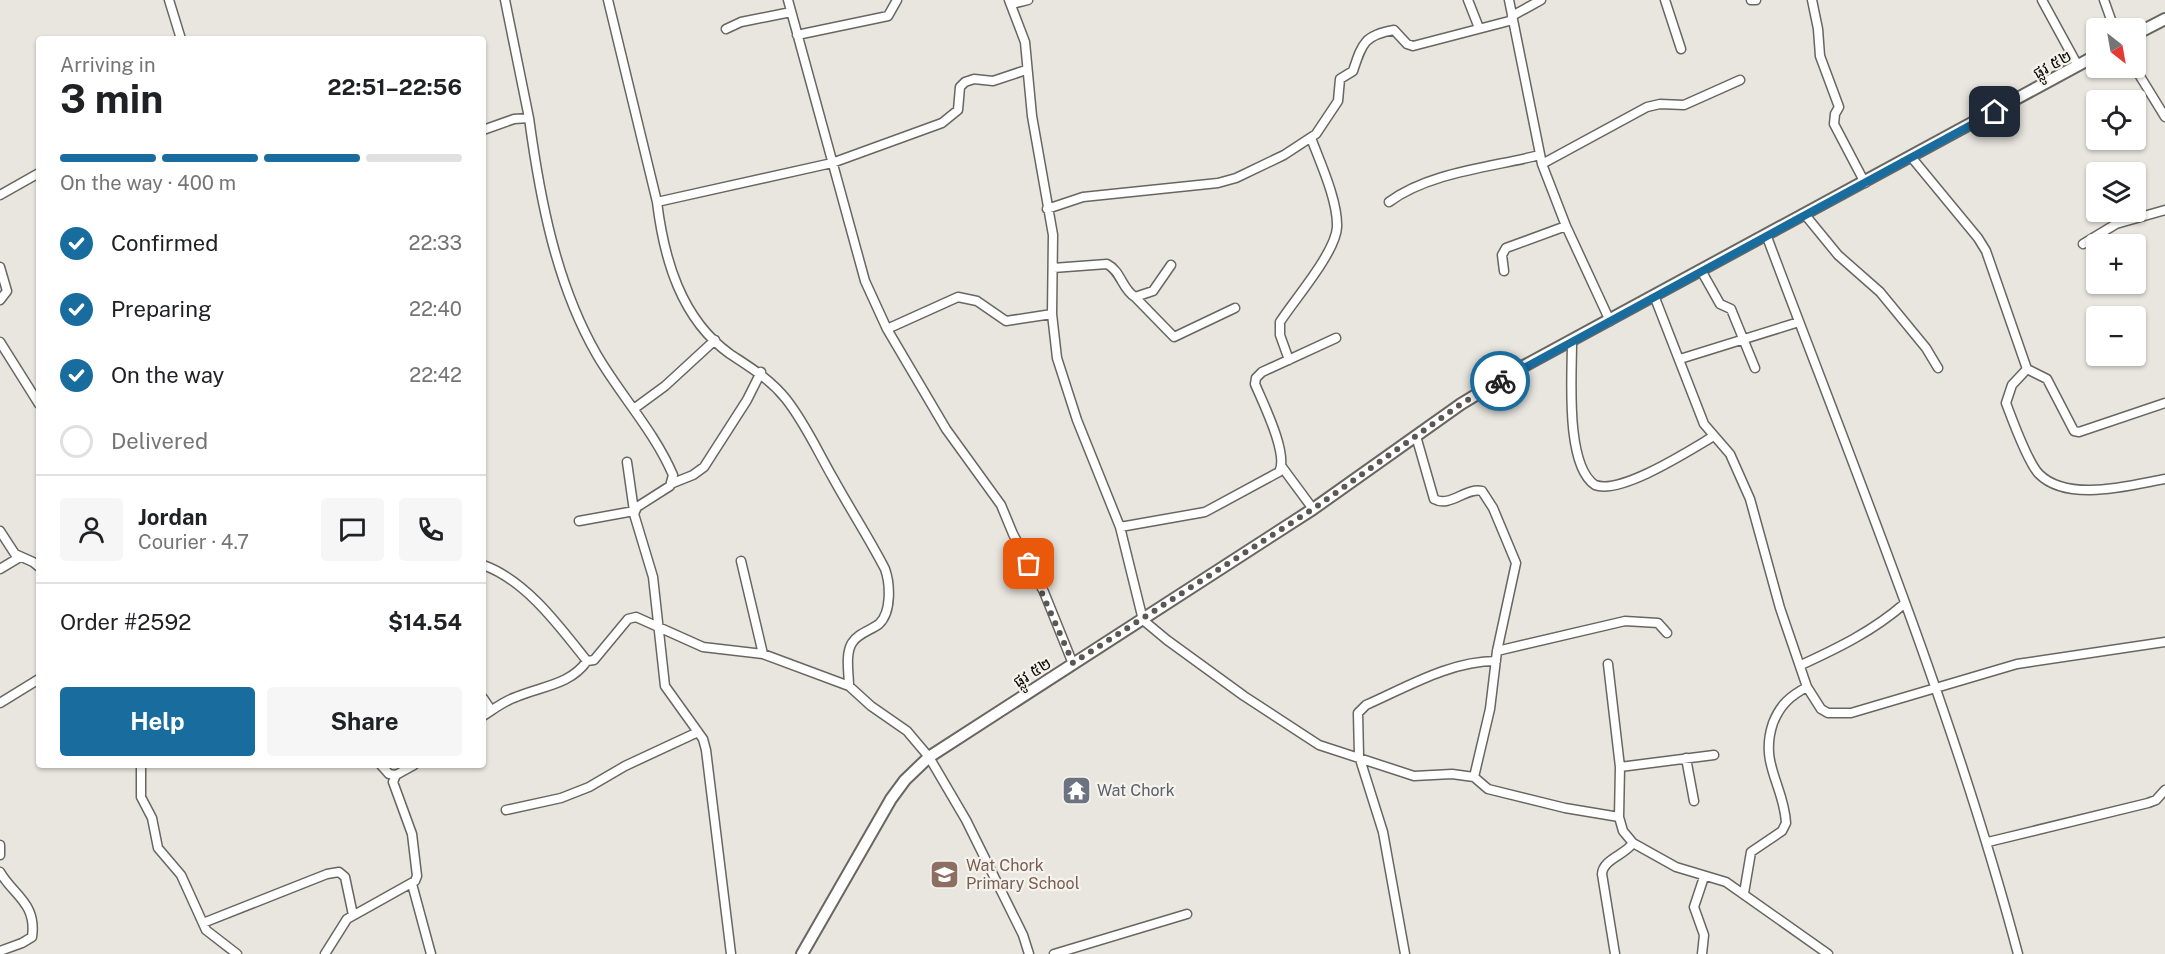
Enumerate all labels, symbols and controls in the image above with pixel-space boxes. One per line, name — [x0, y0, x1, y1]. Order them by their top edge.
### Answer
north arrow — [2086, 18, 2146, 78]
map controls — [2086, 18, 2146, 366]
street label: ផ្លូវ ៥២ — [2030, 46, 2077, 87]
text: Arriving in — [60, 53, 155, 77]
text: 22:51–22:56 — [328, 74, 462, 100]
text: 3 min — [60, 76, 163, 122]
pin — [1969, 86, 2020, 137]
button: locate — [2086, 90, 2146, 150]
icon: home — [1978, 95, 2011, 128]
button: layers — [2086, 162, 2146, 222]
text: On the way · 400 m — [60, 171, 236, 195]
icon: check — [60, 227, 93, 260]
text: Confirmed — [111, 230, 218, 256]
text: 22:33 — [409, 231, 462, 255]
button: + — [2086, 234, 2146, 294]
icon: check — [60, 293, 93, 326]
text: Preparing — [111, 296, 212, 322]
text: 22:40 — [409, 297, 462, 321]
button: − — [2086, 306, 2146, 366]
courier — [1470, 351, 1530, 411]
icon: check — [60, 359, 93, 392]
text: On the way — [111, 362, 224, 388]
text: 22:42 — [409, 363, 462, 387]
icon: bike — [1484, 365, 1517, 398]
text: Delivered — [111, 428, 208, 454]
button: person — [60, 498, 123, 561]
button: chat — [321, 498, 384, 561]
button: phone — [399, 498, 462, 561]
text: Jordan — [138, 504, 207, 530]
text: Courier · 4.7 — [138, 530, 249, 554]
pin — [1003, 538, 1054, 589]
icon: bag — [1012, 547, 1045, 580]
text: Order #2592 — [60, 609, 191, 635]
text: $14.54 — [388, 609, 462, 635]
street label: ផ្លូវ ៥២ — [1010, 653, 1057, 695]
button: Help — [60, 687, 255, 756]
button: Share — [267, 687, 462, 756]
temple icon: Wat Chork — [1060, 774, 1092, 806]
place label: Wat Chork — [1097, 781, 1175, 800]
place label: Wat Chork Primary School — [966, 856, 1080, 893]
school or university icon: Wat Chork Primary School — [929, 858, 961, 890]

